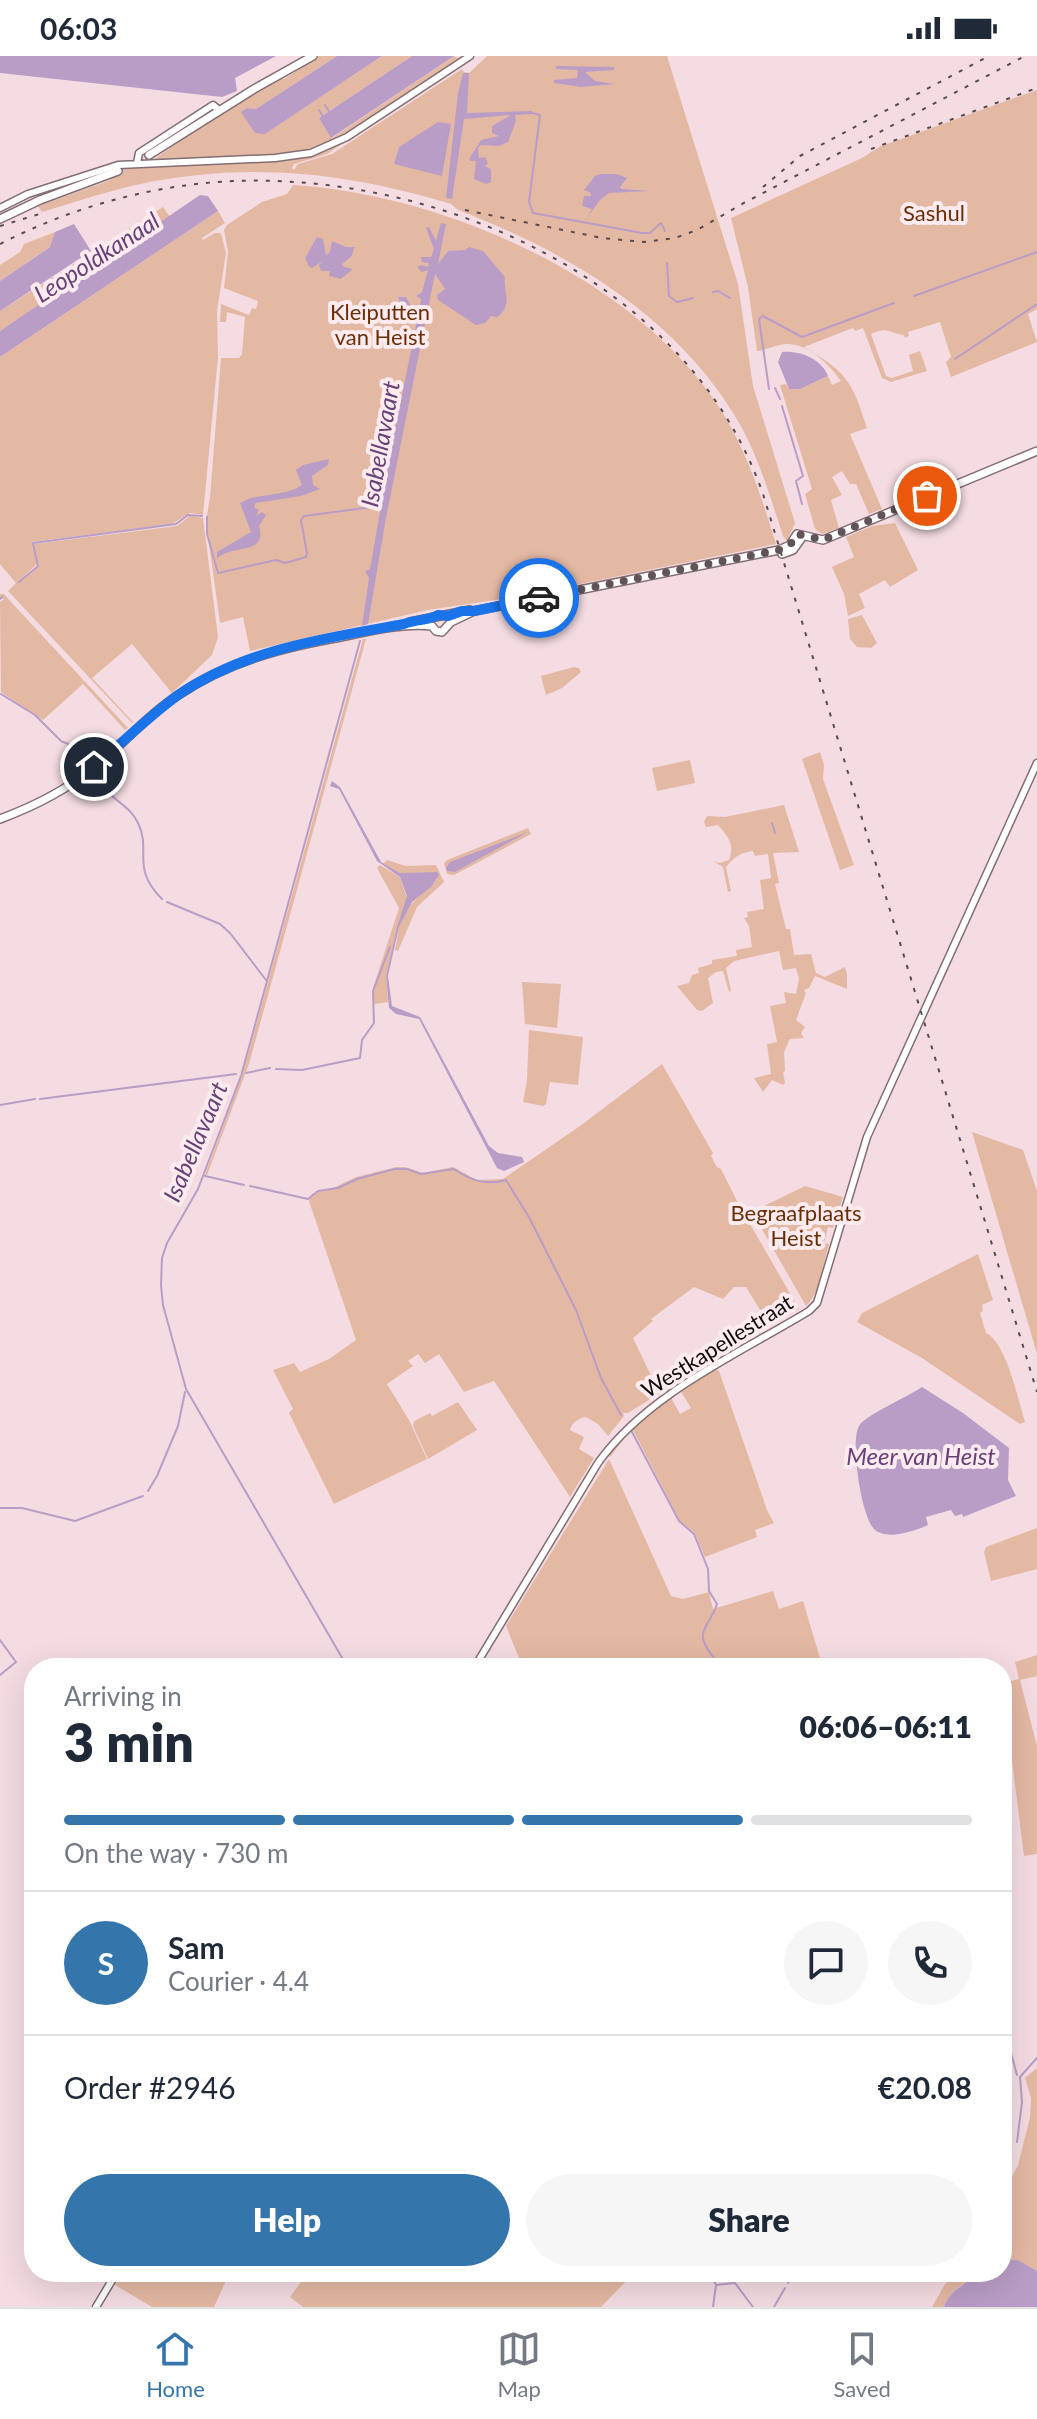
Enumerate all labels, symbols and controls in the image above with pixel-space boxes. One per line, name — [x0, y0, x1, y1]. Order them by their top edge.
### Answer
text: 06:03 — [40, 10, 117, 46]
park label: Sashul — [903, 199, 965, 226]
water label: Leopoldkanaal — [28, 205, 165, 308]
park label: Kleiputten van Heist — [330, 298, 430, 350]
water label: Isabellavaart — [354, 378, 405, 509]
pin — [893, 462, 961, 530]
icon: bag — [905, 474, 949, 518]
courier — [499, 558, 579, 638]
icon: car — [517, 576, 561, 620]
pin — [60, 733, 128, 801]
icon: home — [72, 745, 116, 789]
water label: Isabellavaart — [156, 1077, 233, 1206]
park label: Begraafplaats Heist — [730, 1199, 862, 1251]
street label: Westkapellestraat — [636, 1288, 798, 1403]
water label: Meer van Heist — [846, 1441, 996, 1470]
text: Arriving in — [64, 1680, 182, 1712]
text: 06:06–06:11 — [799, 1708, 972, 1744]
text: 3 min — [64, 1711, 194, 1773]
text: On the way · 730 m — [64, 1837, 288, 1869]
button: chat — [784, 1921, 868, 2005]
button: phone — [888, 1921, 972, 2005]
text: Sam — [168, 1929, 225, 1965]
text: S — [98, 1945, 114, 1981]
text: Courier · 4.4 — [168, 1965, 309, 1997]
text: Order #2946 — [64, 2069, 236, 2105]
text: €20.08 — [878, 2069, 972, 2105]
button: Help — [64, 2174, 510, 2266]
button: Share — [526, 2174, 972, 2266]
tab: Home — [146, 2327, 205, 2402]
tab: Map — [497, 2327, 541, 2402]
tab: Saved — [833, 2327, 891, 2402]

